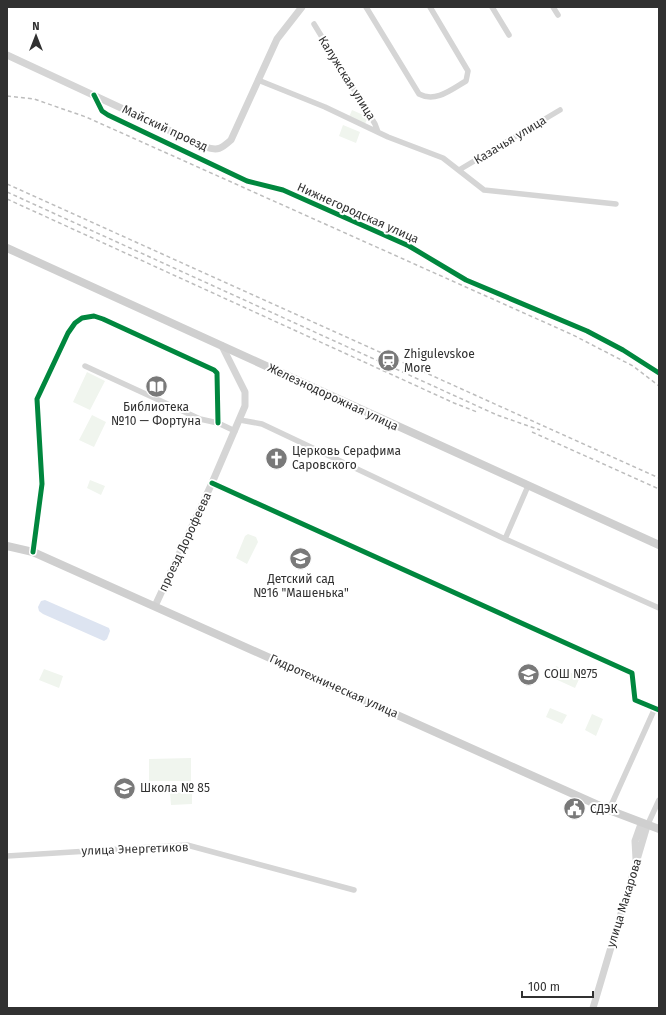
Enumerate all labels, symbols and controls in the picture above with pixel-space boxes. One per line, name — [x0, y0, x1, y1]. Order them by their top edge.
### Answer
north arrow — [16, 16, 56, 56]
text: N — [32, 20, 40, 33]
street label: Калужская улица — [316, 33, 378, 123]
street label: Майский проезд — [120, 102, 210, 154]
street label: Казачья улица — [471, 113, 549, 167]
street label: Нижнегородская улица — [295, 180, 421, 246]
place label: Zhigulevskoe More — [404, 347, 475, 375]
station icon: Zhigulevskoe More — [375, 348, 401, 374]
street label: Железнодорожная улица — [265, 361, 401, 433]
library icon: Библиотека №10 — Фортуна — [143, 373, 169, 399]
place label: Библиотека №10 — Фортуна — [111, 400, 201, 428]
place label: Церковь Серафима Саровского — [292, 444, 401, 472]
church icon: Церковь Серафима Саровского — [263, 445, 289, 471]
street label: проезд Дорофеева — [156, 490, 214, 594]
school or university icon: Детский сад №16 "Машенька" — [288, 545, 314, 571]
place label: Детский сад №16 "Машенька" — [253, 572, 349, 600]
street label: Гидротехническая улица — [268, 651, 400, 721]
school or university icon: СОШ №75 — [516, 661, 542, 687]
place label: СОШ №75 — [544, 667, 598, 681]
school or university icon: Школа № 85 — [111, 775, 137, 801]
place label: Школа № 85 — [140, 781, 210, 795]
public building icon: СДЭК — [561, 796, 587, 822]
place label: СДЭК — [590, 802, 618, 816]
street label: улица Энергетиков — [81, 840, 189, 858]
street label: улица Макарова — [604, 857, 644, 949]
scale bar — [522, 973, 593, 999]
text: 100 m — [528, 980, 560, 994]

